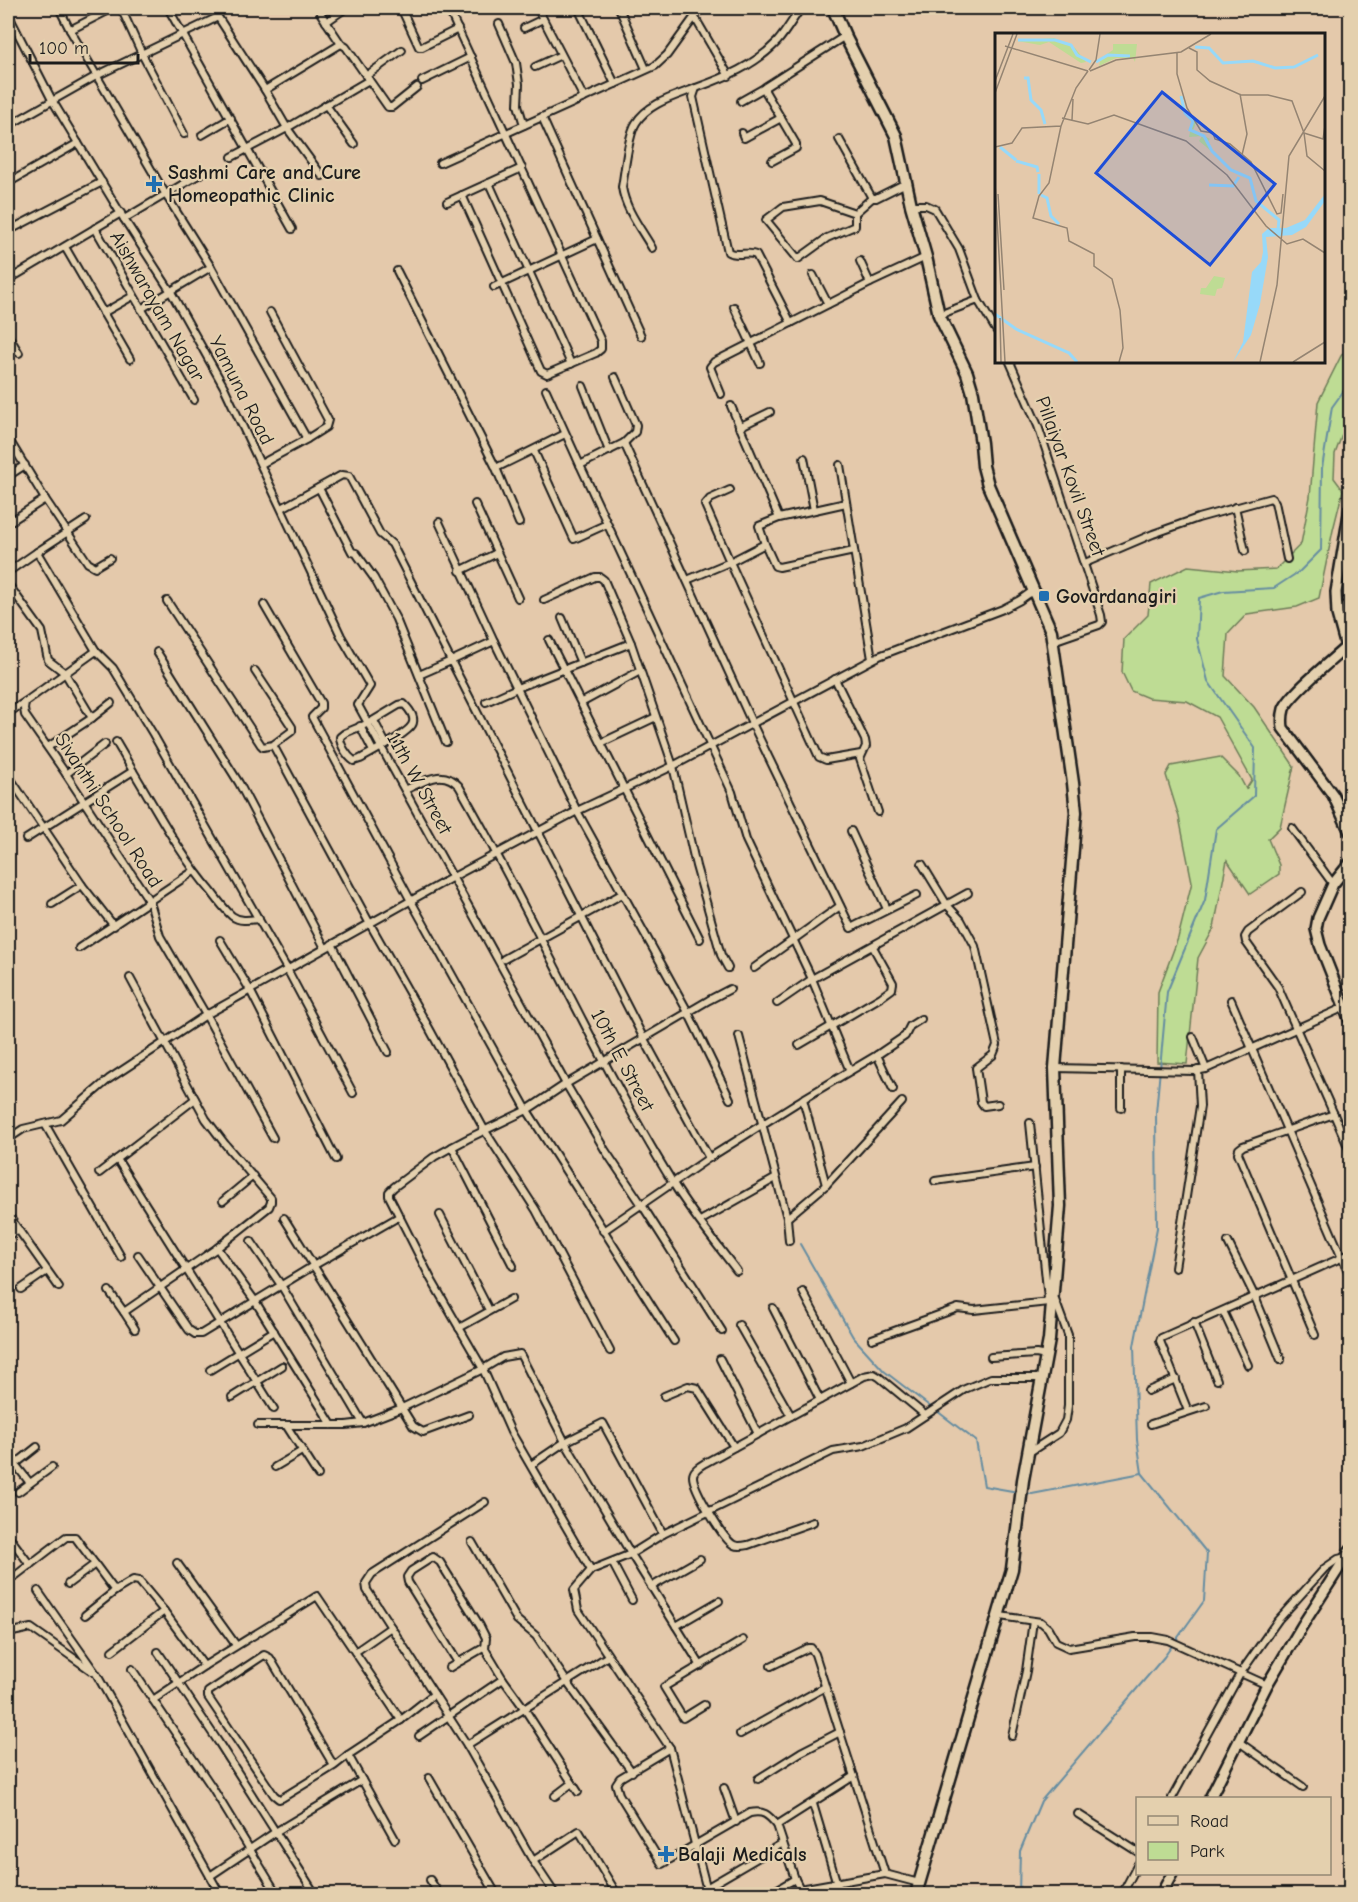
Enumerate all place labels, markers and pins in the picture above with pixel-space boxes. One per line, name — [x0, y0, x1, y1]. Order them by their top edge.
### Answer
place label: Sashmi Care and Cure Homeopathic Clinic — [168, 161, 361, 207]
marker: Sashmi Care and Cure Homeopathic Clinic — [145, 175, 163, 193]
place label: Govardanagiri — [1056, 585, 1177, 608]
marker: Govardanagiri — [1037, 589, 1051, 603]
place label: Balaji Medicals — [678, 1843, 806, 1866]
marker: Balaji Medicals — [659, 1847, 673, 1861]

